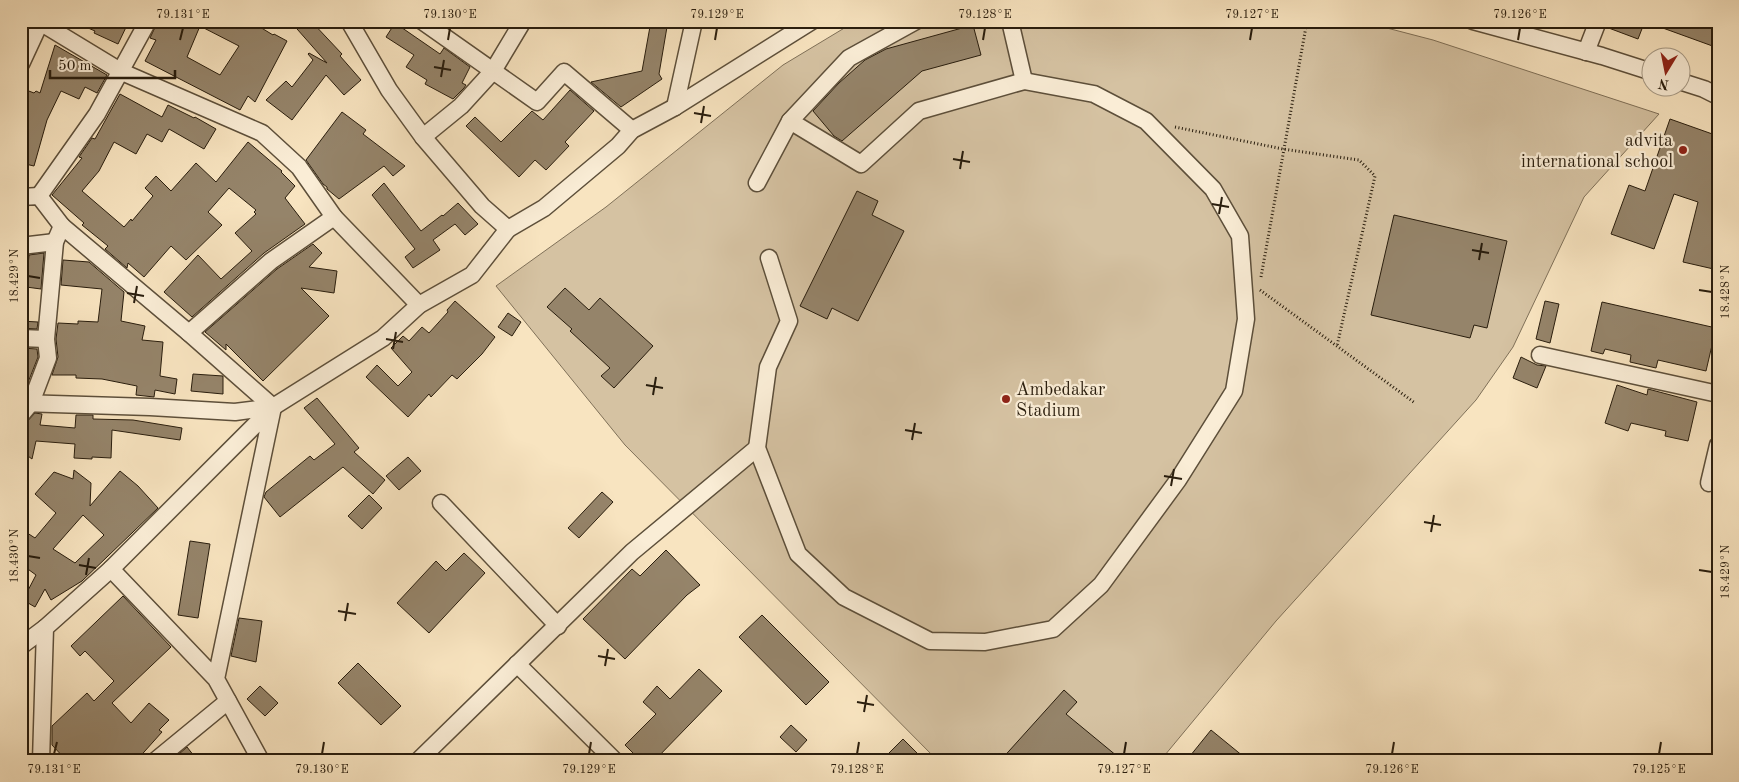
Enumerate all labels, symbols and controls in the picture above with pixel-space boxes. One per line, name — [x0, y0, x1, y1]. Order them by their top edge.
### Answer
text: 79.131°E — [156, 9, 210, 21]
text: 79.130°E — [423, 9, 477, 21]
text: 79.129°E — [690, 9, 744, 21]
text: 79.128°E — [958, 9, 1012, 21]
text: 79.127°E — [1225, 9, 1279, 21]
text: 79.126°E — [1493, 9, 1547, 21]
scale bar — [50, 48, 175, 80]
north arrow — [1642, 48, 1692, 98]
text: 50 m — [58, 59, 92, 74]
text: N — [1657, 76, 1670, 92]
place label: advita international school — [1521, 132, 1673, 171]
marker: advita international school — [1677, 144, 1689, 156]
text: 18.429°N — [9, 249, 21, 303]
text: 18.428°N — [1720, 265, 1732, 319]
place label: Ambedakar Stadium — [1016, 381, 1106, 420]
marker: Ambedakar Stadium — [1000, 393, 1012, 405]
text: 18.430°N — [9, 529, 21, 583]
text: 18.429°N — [1720, 545, 1732, 599]
text: 79.125°E — [1632, 763, 1686, 776]
text: 79.131°E — [27, 764, 81, 776]
text: 79.130°E — [295, 764, 349, 776]
text: 79.129°E — [562, 764, 616, 776]
text: 79.128°E — [830, 764, 884, 776]
text: 79.127°E — [1097, 764, 1151, 776]
text: 79.126°E — [1365, 764, 1419, 776]

